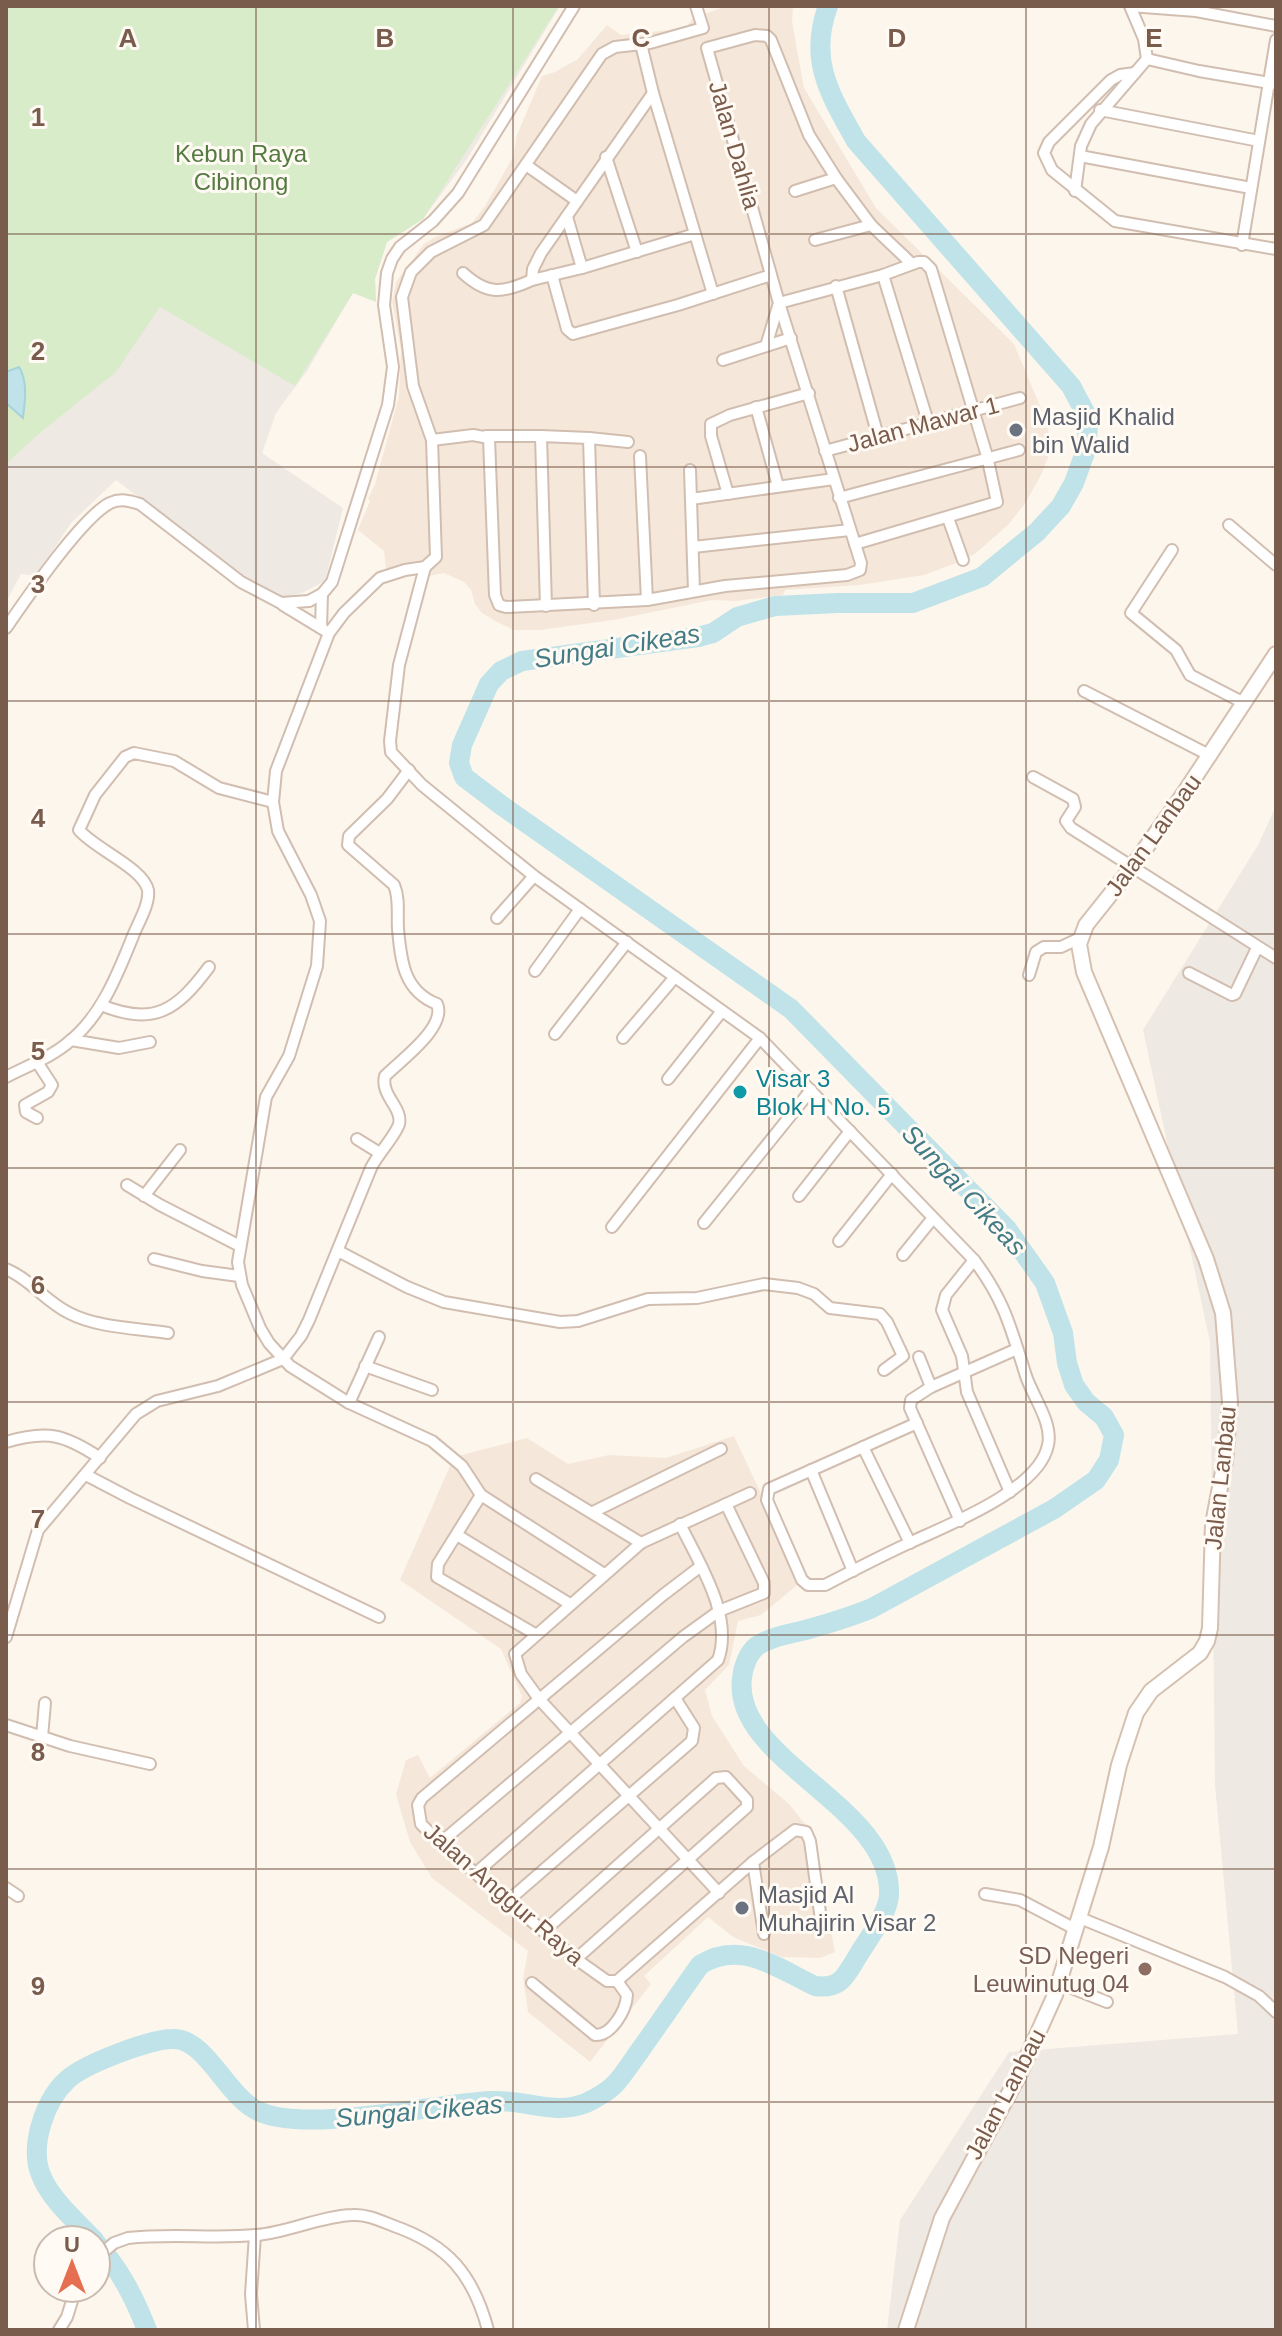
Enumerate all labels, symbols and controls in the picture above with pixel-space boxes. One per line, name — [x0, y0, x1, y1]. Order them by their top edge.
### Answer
text: A — [119, 23, 138, 53]
text: B — [376, 23, 394, 53]
text: C — [632, 23, 651, 53]
text: D — [888, 23, 906, 53]
text: E — [1145, 23, 1163, 53]
street label: Jalan Dahlia — [704, 78, 766, 213]
text: 1 — [31, 102, 45, 132]
park label: Kebun Raya Cibinong — [175, 140, 308, 195]
text: 2 — [31, 336, 45, 366]
street label: Jalan Mawar 1 — [844, 391, 1002, 457]
place label: Masjid Khalid bin Walid — [1032, 403, 1175, 458]
marker: Masjid Khalid bin Walid — [1007, 421, 1025, 439]
text: 3 — [31, 569, 45, 599]
water label: Sungai Cikeas — [532, 618, 702, 674]
street label: Jalan Lanbau — [1100, 769, 1206, 901]
text: 4 — [31, 803, 46, 833]
text: 5 — [31, 1036, 45, 1066]
place label: Visar 3 Blok H No. 5 — [756, 1065, 891, 1120]
marker: Visar 3 Blok H No. 5 — [731, 1083, 749, 1101]
water label: Sungai Cikeas — [896, 1118, 1032, 1262]
text: 6 — [31, 1270, 45, 1300]
street label: Jalan Lanbau — [1199, 1405, 1241, 1551]
text: 7 — [31, 1504, 45, 1534]
text: 8 — [31, 1737, 45, 1767]
street label: Jalan Anggur Raya — [419, 1817, 590, 1971]
place label: Masjid Al Muhajirin Visar 2 — [758, 1881, 936, 1936]
marker: Masjid Al Muhajirin Visar 2 — [733, 1899, 751, 1917]
place label: SD Negeri Leuwinutug 04 — [973, 1942, 1129, 1997]
marker: SD Negeri Leuwinutug 04 — [1136, 1960, 1154, 1978]
text: 9 — [31, 1971, 45, 2001]
street label: Jalan Lanbau — [959, 2024, 1051, 2164]
water label: Sungai Cikeas — [334, 2089, 504, 2133]
north arrow — [32, 2224, 112, 2304]
text: U — [64, 2232, 80, 2257]

